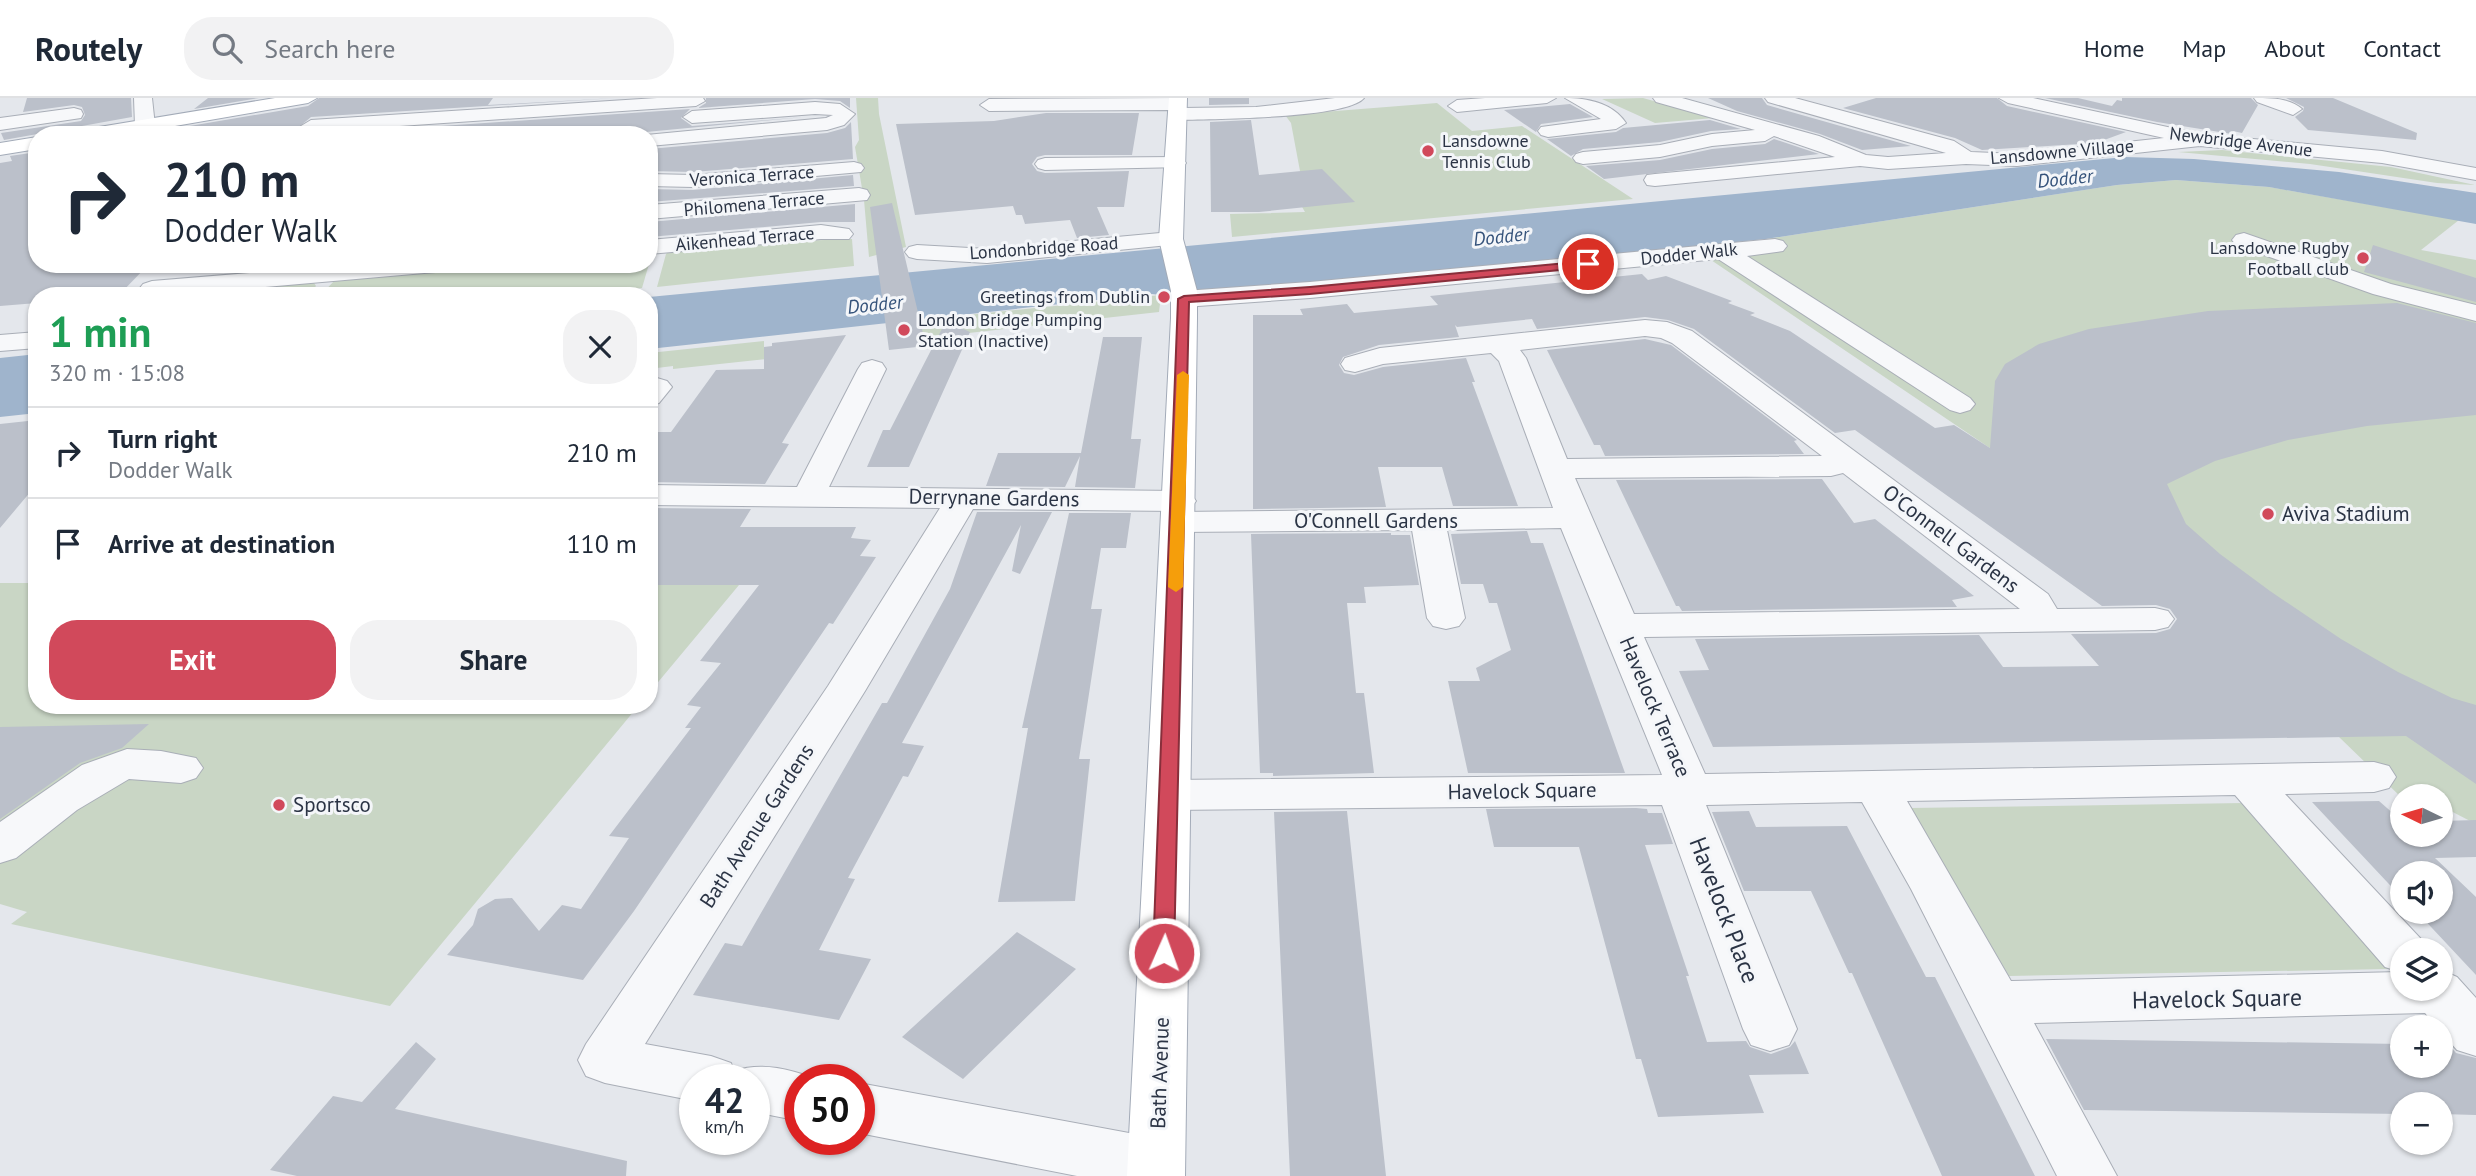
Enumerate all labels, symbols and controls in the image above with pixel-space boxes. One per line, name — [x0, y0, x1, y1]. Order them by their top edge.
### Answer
search box — [184, 17, 674, 80]
text: Routely — [35, 27, 142, 70]
icon: search — [208, 29, 246, 67]
text: Search here — [264, 32, 395, 65]
text: Home — [2084, 33, 2144, 64]
text: Map — [2182, 33, 2226, 64]
text: About — [2264, 33, 2325, 64]
text: Contact — [2363, 33, 2441, 64]
street label: Newbridge Avenue — [2168, 121, 2314, 162]
place label: Lansdowne Tennis Club — [1442, 129, 1531, 173]
street label: Lansdowne Village — [1989, 134, 2135, 169]
marker: Lansdowne Tennis Club — [1420, 143, 1436, 159]
text: 210 m — [164, 147, 299, 211]
icon: right — [49, 154, 140, 245]
street label: Veronica Terrace — [688, 160, 815, 191]
water label: Dodder — [2036, 163, 2096, 193]
street label: Philomena Terrace — [683, 186, 825, 221]
text: Dodder Walk — [164, 209, 337, 251]
street label: Aikenhead Terrace — [674, 221, 815, 256]
water label: Dodder — [1472, 221, 1532, 251]
street label: Londonbridge Road — [969, 231, 1119, 264]
pin — [1558, 234, 1618, 294]
place label: Lansdowne Rugby Football club — [2210, 236, 2350, 280]
street label: Dodder Walk — [1639, 237, 1739, 270]
icon: arrive — [1569, 245, 1607, 283]
marker: Lansdowne Rugby Football club — [2355, 250, 2371, 266]
place label: Greetings from Dublin — [980, 285, 1150, 308]
water label: Dodder — [846, 289, 906, 319]
marker: Greetings from Dublin — [1156, 289, 1172, 305]
text: 1 min — [49, 304, 151, 359]
place label: London Bridge Pumping Station (Inactive) — [918, 308, 1102, 352]
button: close — [563, 310, 637, 384]
marker: London Bridge Pumping Station (Inactive) — [896, 322, 912, 338]
text: 320 m · 15:08 — [49, 358, 185, 387]
text: Turn right — [108, 422, 217, 455]
icon: right — [49, 434, 87, 472]
text: 210 m — [566, 436, 637, 469]
text: Dodder Walk — [108, 455, 233, 484]
street label: O'Connell Gardens — [1878, 478, 2025, 599]
street label: Derrynane Gardens — [908, 483, 1080, 512]
place label: Aviva Stadium — [2282, 500, 2409, 527]
marker: Aviva Stadium — [2260, 506, 2276, 522]
street label: O'Connell Gardens — [1294, 507, 1458, 534]
icon: arrive — [49, 525, 87, 563]
text: Arrive at destination — [108, 527, 335, 560]
text: 110 m — [566, 527, 637, 560]
button: Exit — [49, 620, 336, 700]
button: Share — [350, 620, 637, 700]
street label: Havelock Terrace — [1614, 632, 1697, 781]
street label: Bath Avenue Gardens — [693, 739, 820, 913]
street label: Havelock Square — [1447, 776, 1597, 805]
north arrow — [2390, 784, 2454, 847]
map controls — [2390, 784, 2453, 1155]
place label: Sportsco — [293, 791, 371, 818]
marker: Sportsco — [271, 797, 287, 813]
street label: Havelock Place — [1682, 832, 1767, 987]
button: sound — [2390, 861, 2453, 924]
position arrow — [1127, 916, 1201, 990]
button: layers — [2390, 938, 2453, 1001]
street label: Havelock Square — [2132, 982, 2302, 1015]
button: + — [2390, 1015, 2453, 1078]
street label: Bath Avenue — [1144, 1017, 1175, 1129]
speed limit sign: 50 — [784, 1064, 875, 1155]
text: 42 — [705, 1077, 744, 1123]
button: − — [2390, 1092, 2453, 1155]
text: km/h — [705, 1115, 744, 1138]

